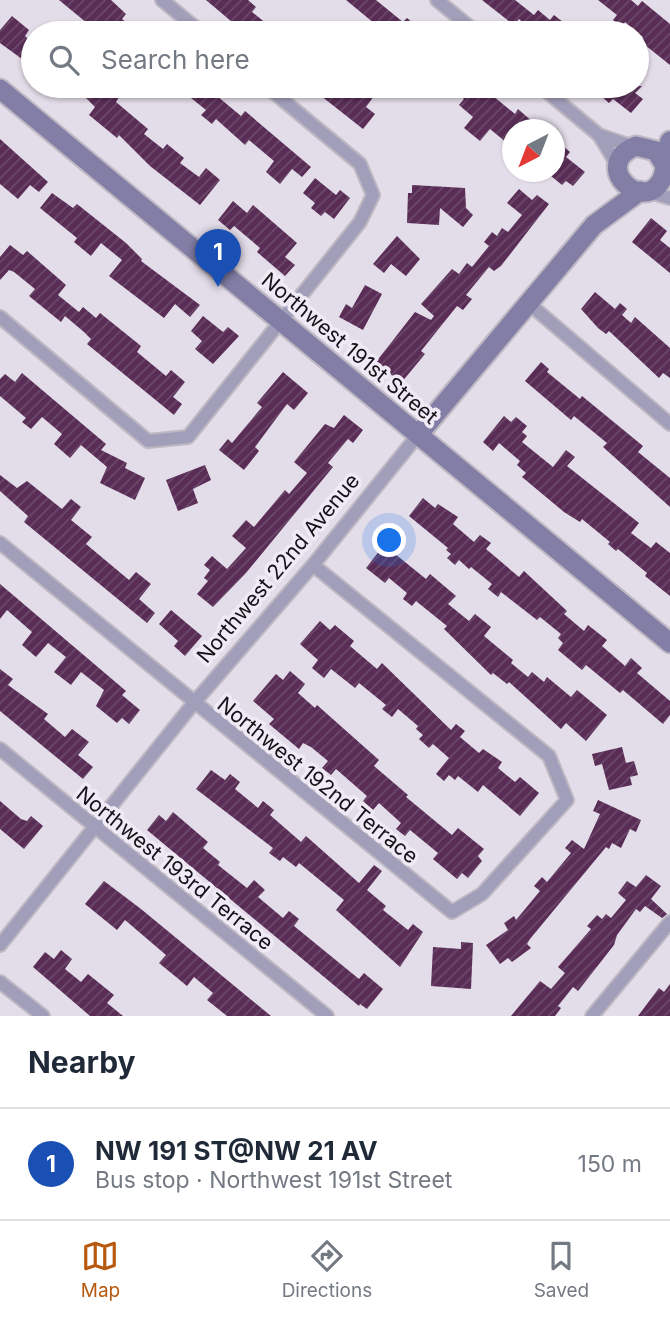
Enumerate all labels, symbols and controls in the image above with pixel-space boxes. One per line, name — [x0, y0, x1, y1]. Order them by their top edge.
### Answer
search box — [21, 21, 649, 98]
icon: search — [45, 41, 83, 79]
text: Search here — [101, 44, 250, 75]
north arrow — [502, 119, 565, 182]
pin: 1 — [195, 229, 241, 287]
street label: Northwest 191st Street — [257, 267, 443, 429]
street label: Northwest 22nd Avenue — [191, 468, 365, 668]
your location — [372, 523, 406, 557]
street label: Northwest 192nd Terrace — [213, 691, 423, 869]
street label: Northwest 193rd Terrace — [72, 781, 278, 955]
text: Nearby — [28, 1044, 136, 1080]
text: NW 191 ST@NW 21 AV — [95, 1135, 378, 1166]
text: 1 — [46, 1150, 56, 1178]
text: 150 m — [578, 1150, 642, 1178]
text: Bus stop · Northwest 191st Street — [95, 1166, 452, 1194]
tab: Map — [81, 1237, 120, 1302]
tab: Directions — [282, 1237, 372, 1302]
tab: Saved — [534, 1237, 589, 1302]

